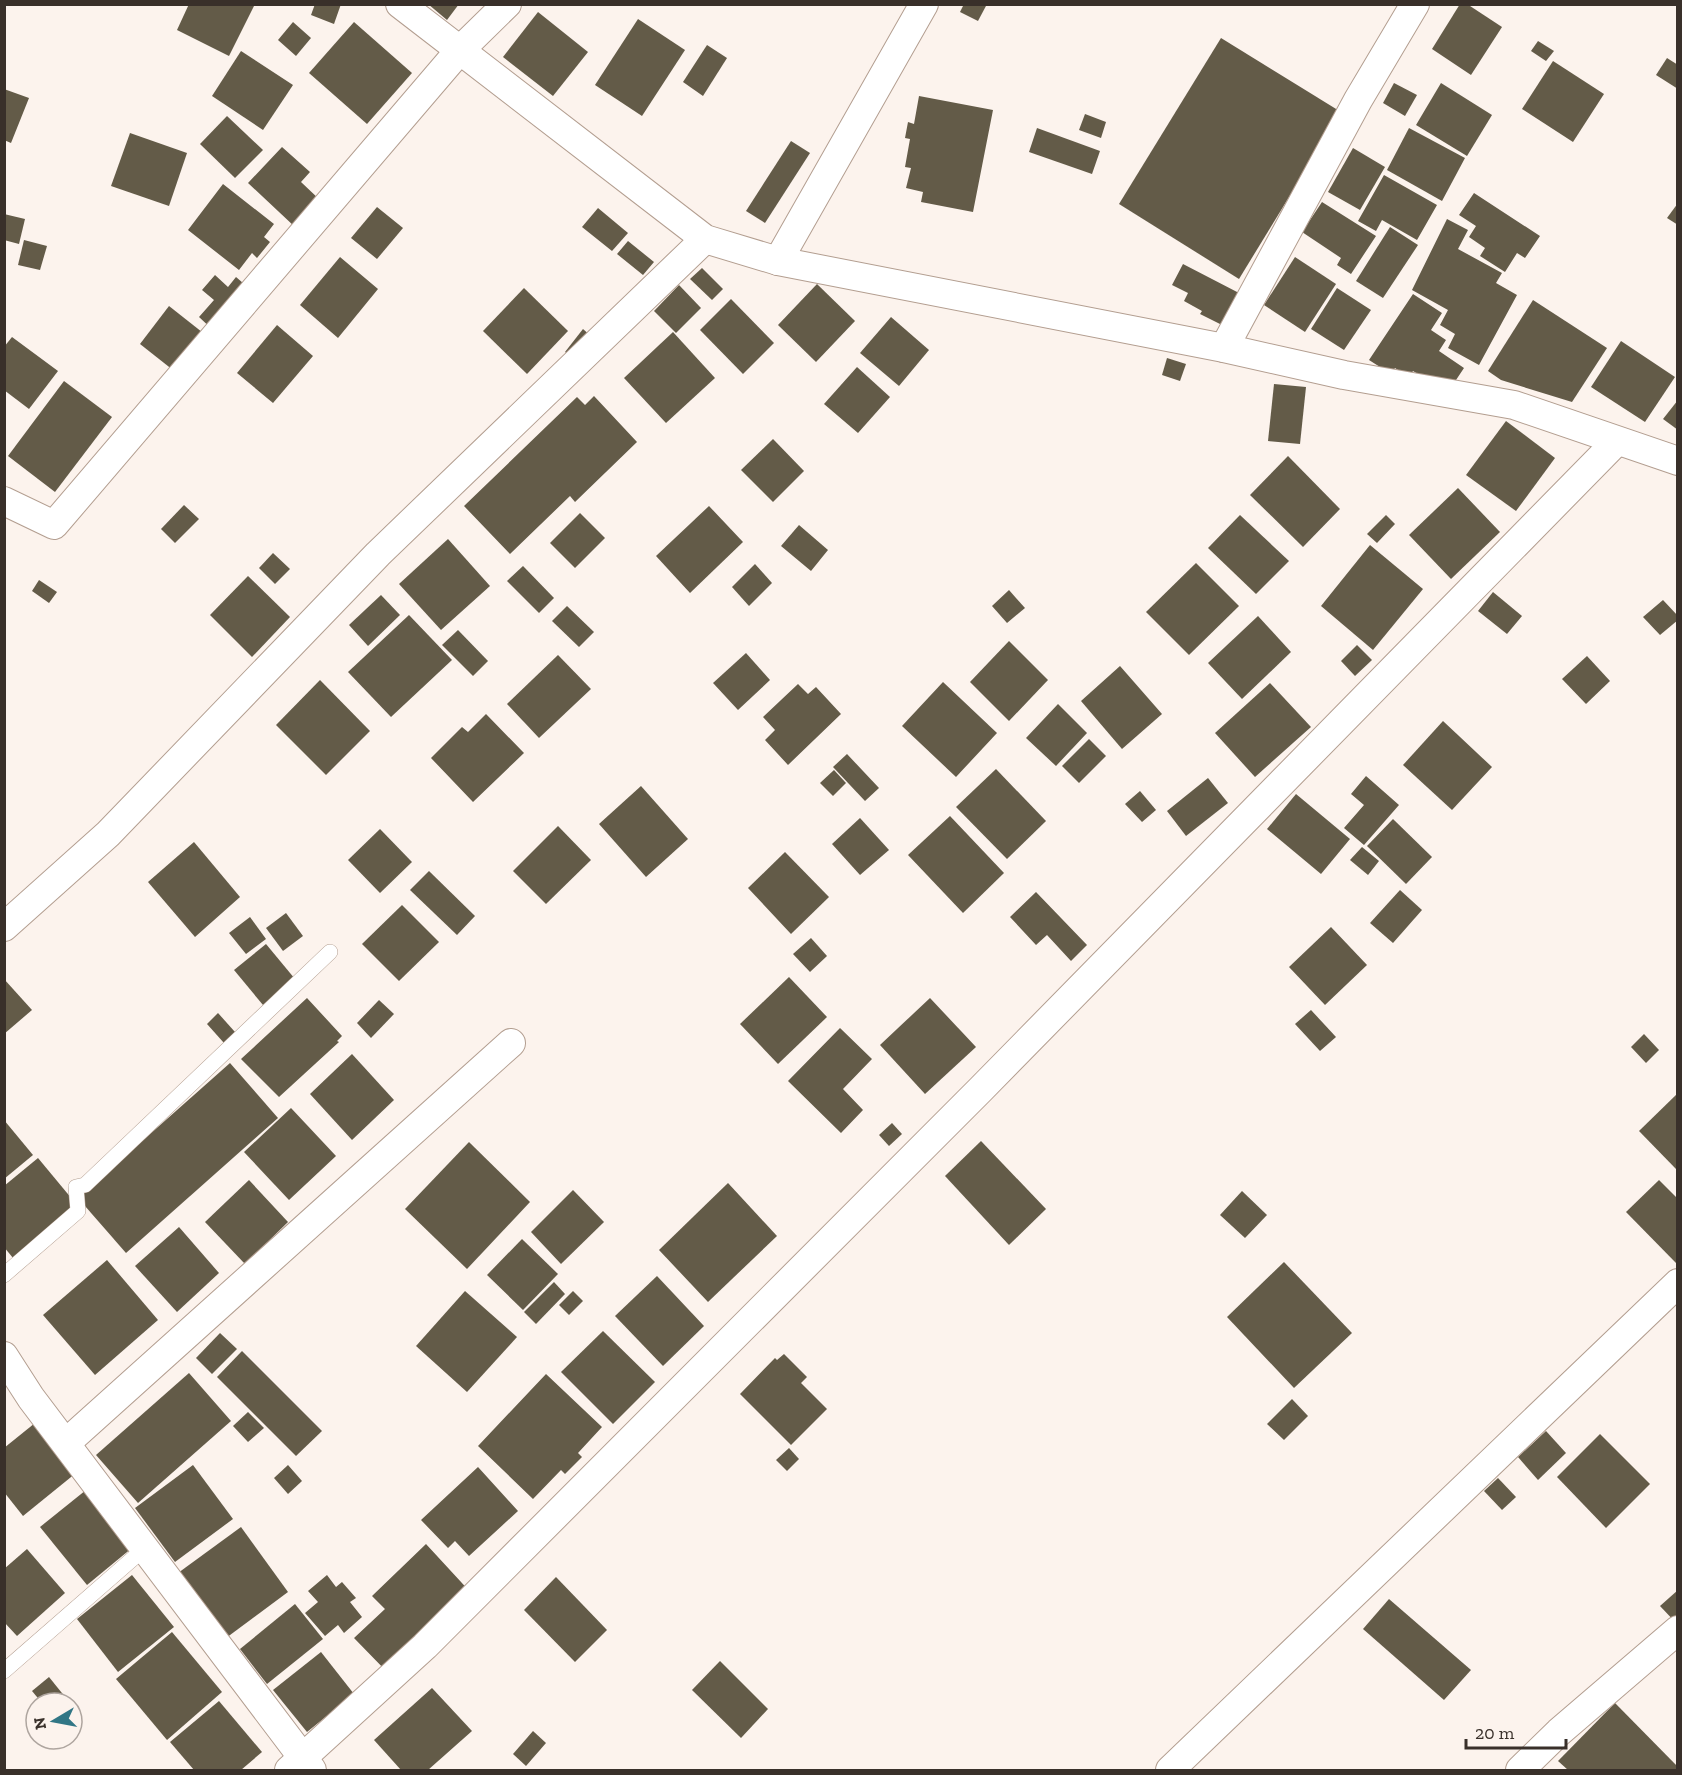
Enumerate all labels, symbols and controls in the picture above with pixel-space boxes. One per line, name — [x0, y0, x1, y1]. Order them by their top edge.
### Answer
north arrow — [24, 1691, 84, 1751]
scale bar — [1466, 1712, 1566, 1750]
text: N — [29, 1716, 50, 1731]
text: 20 m — [1475, 1722, 1515, 1744]

